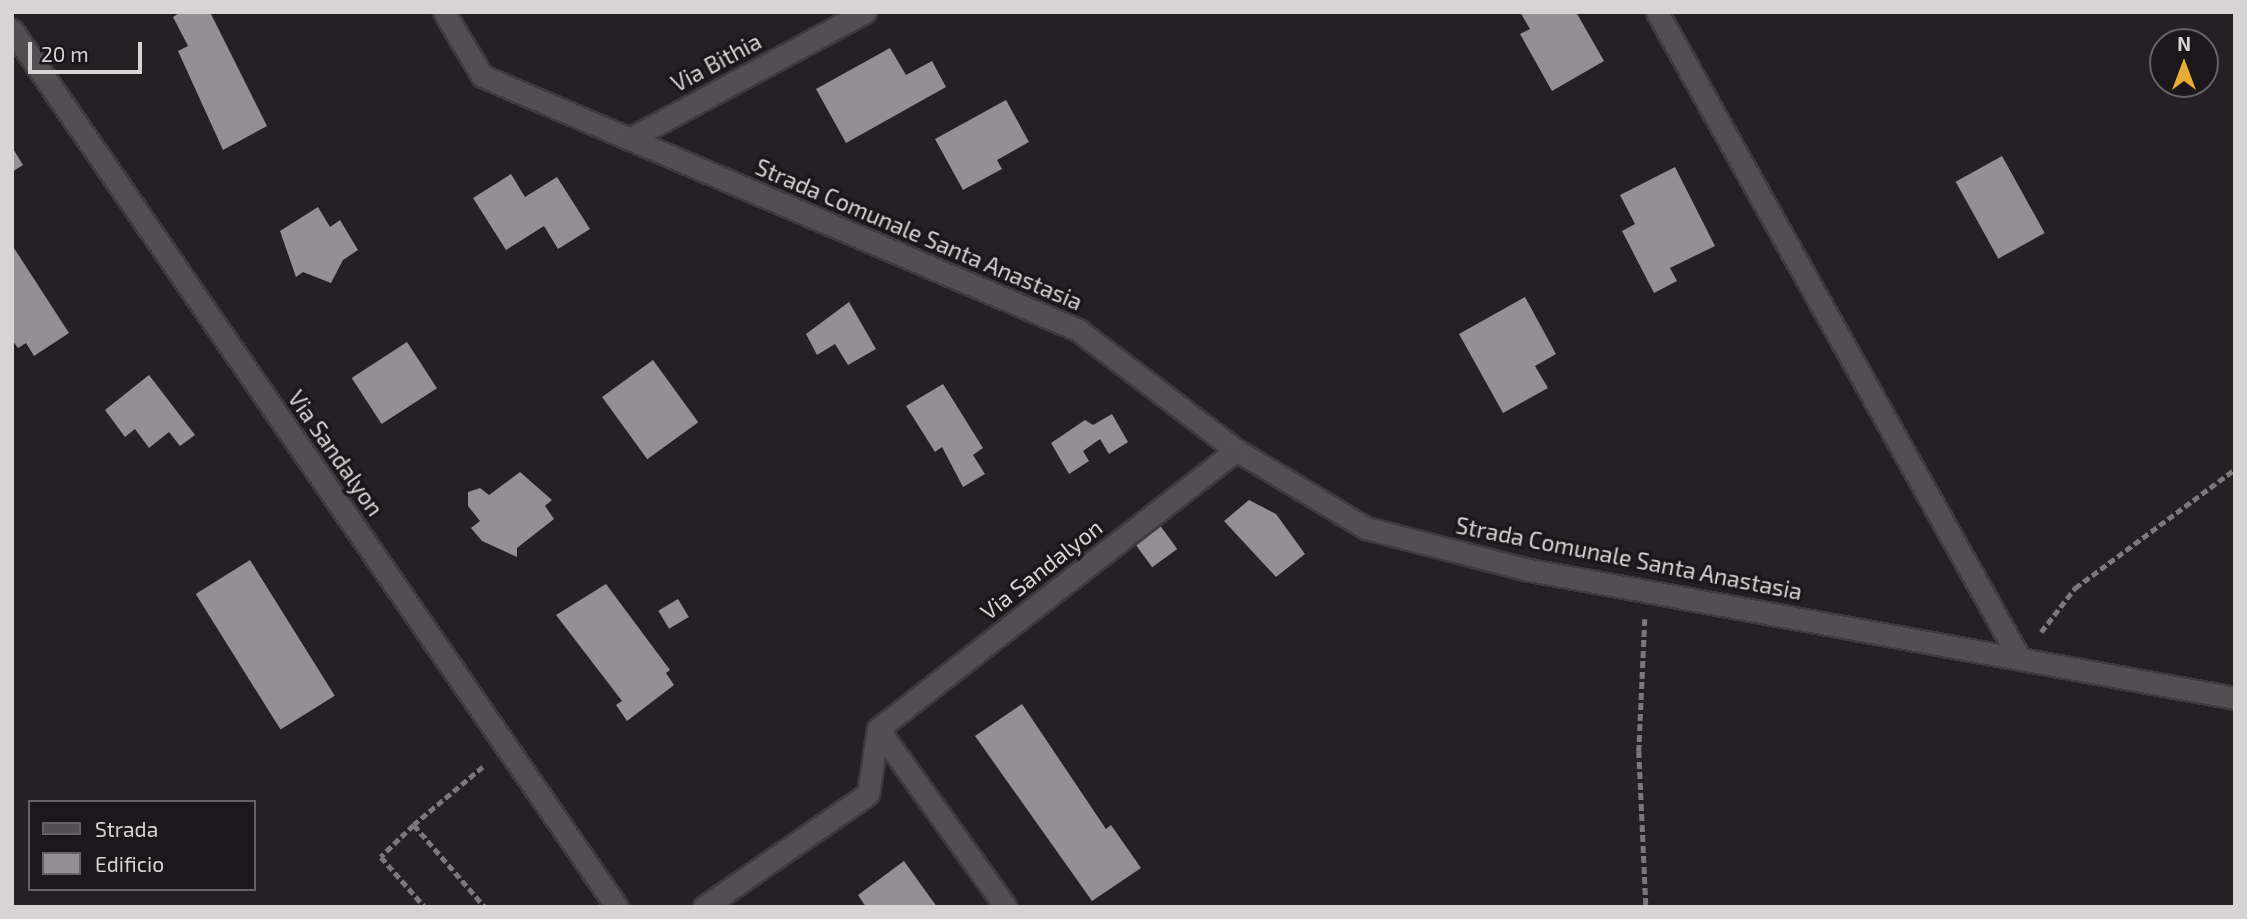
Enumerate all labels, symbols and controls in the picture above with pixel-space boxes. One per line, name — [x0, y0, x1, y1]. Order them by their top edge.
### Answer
street label: Via Bithia — [666, 27, 766, 97]
scale bar — [32, 28, 145, 72]
north arrow — [2149, 28, 2219, 98]
text: N — [2177, 32, 2191, 55]
text: 20 m — [41, 41, 89, 66]
street label: Strada Comunale Santa Anastasia — [751, 152, 1087, 316]
street label: Via Sandalyon — [283, 385, 389, 521]
street label: Strada Comunale Santa Anastasia — [1453, 511, 1805, 605]
street label: Via Sandalyon — [975, 513, 1107, 625]
legend — [28, 800, 256, 891]
text: Strada — [95, 816, 158, 841]
text: Edificio — [95, 851, 164, 876]

